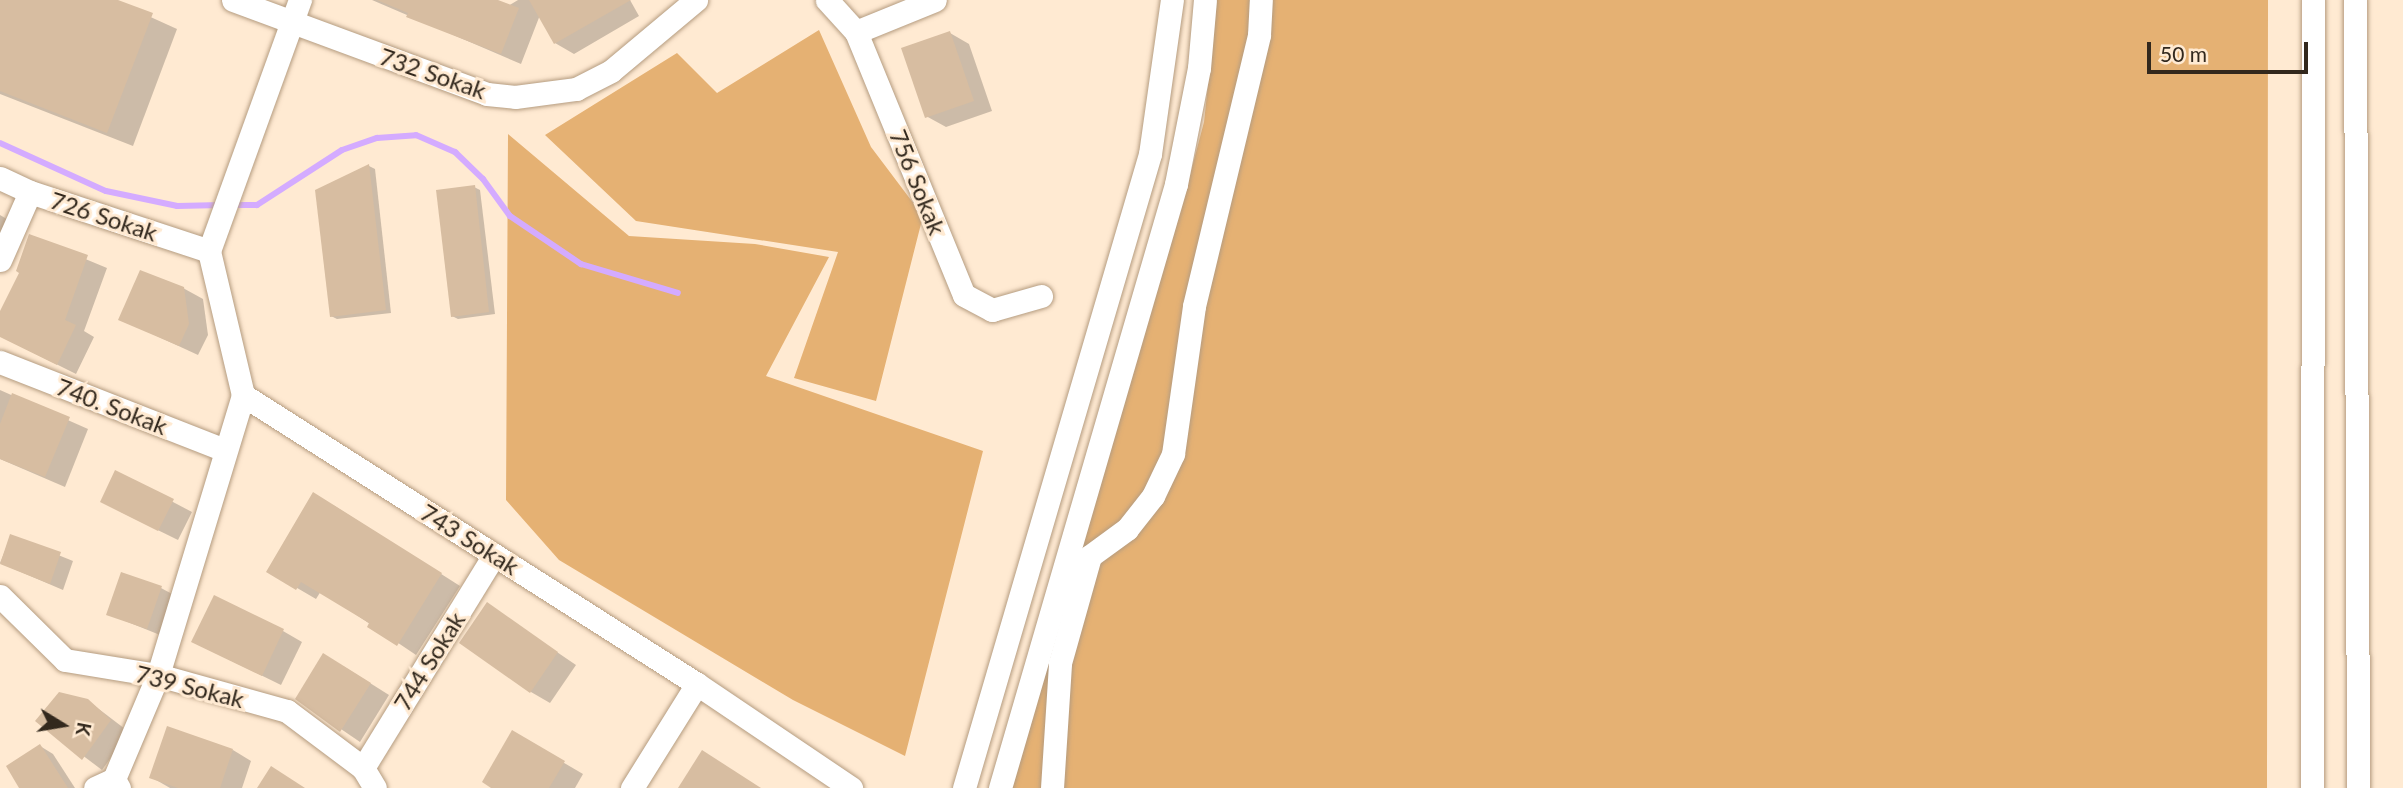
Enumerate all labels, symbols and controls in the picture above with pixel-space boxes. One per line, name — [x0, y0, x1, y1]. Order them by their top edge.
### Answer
scale bar — [2151, 28, 2312, 72]
street label: 732 Sokak — [376, 41, 490, 105]
text: 50 m — [2160, 41, 2207, 66]
street label: 756 Sokak — [884, 125, 952, 239]
street label: 726 Sokak — [47, 185, 161, 247]
street label: 740. Sokak — [52, 372, 172, 440]
street label: 743 Sokak — [415, 497, 525, 581]
street label: 744 Sokak — [387, 606, 471, 716]
street label: 739 Sokak — [133, 659, 247, 713]
north arrow — [28, 690, 98, 760]
text: K — [72, 721, 97, 738]

